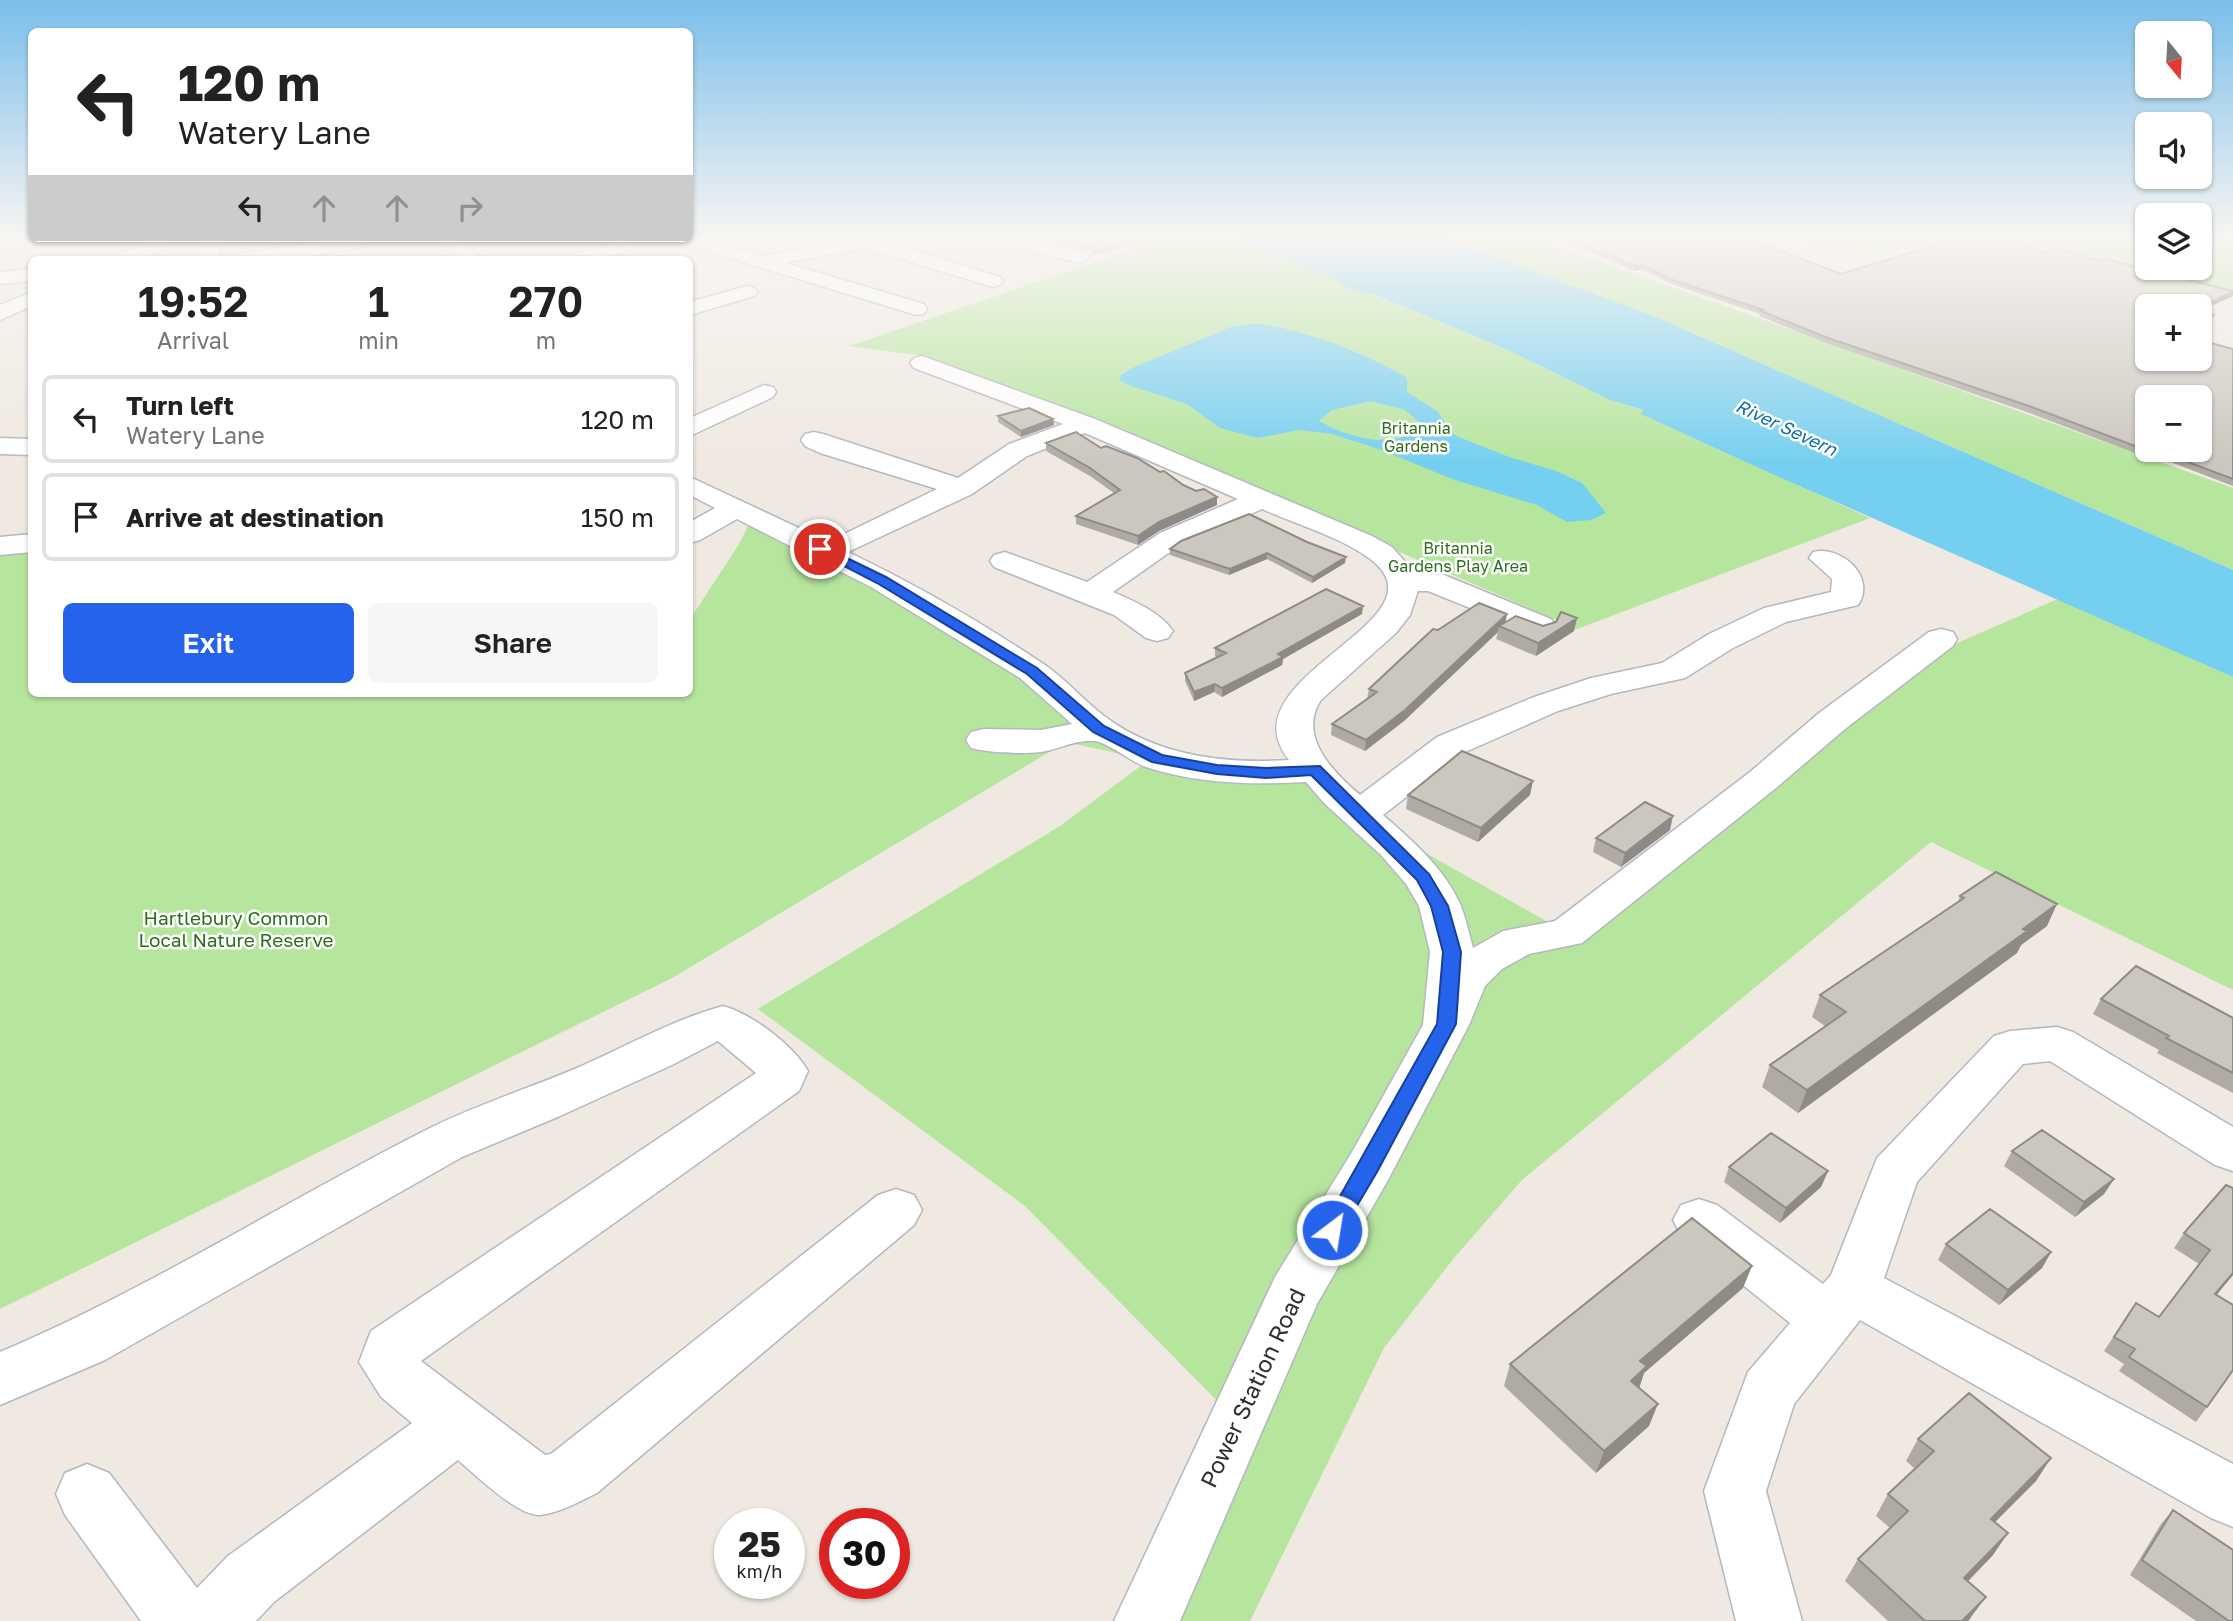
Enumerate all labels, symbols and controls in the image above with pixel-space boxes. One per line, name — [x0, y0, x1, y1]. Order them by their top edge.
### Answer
north arrow — [2135, 21, 2212, 98]
map controls — [2135, 21, 2212, 462]
text: 120 m — [178, 53, 320, 112]
icon: left — [63, 56, 154, 147]
button: sound — [2135, 112, 2212, 189]
text: Watery Lane — [178, 113, 371, 151]
icon: left — [232, 189, 270, 227]
icon: ahead — [305, 189, 343, 227]
icon: ahead — [378, 189, 416, 227]
icon: right — [451, 189, 489, 227]
button: layers — [2135, 203, 2212, 280]
text: 19:52 — [138, 276, 248, 326]
text: 1 — [368, 276, 389, 326]
text: 270 — [509, 276, 583, 326]
button: + — [2135, 294, 2212, 371]
text: Arrival — [157, 326, 229, 354]
text: min — [358, 326, 399, 354]
text: m — [536, 326, 556, 354]
button: − — [2135, 385, 2212, 462]
text: Turn left — [126, 390, 234, 421]
water label: River Severn — [1733, 394, 1841, 460]
icon: left — [67, 400, 105, 438]
text: 120 m — [581, 404, 654, 435]
park label: Britannia Gardens — [1381, 418, 1451, 456]
text: Watery Lane — [126, 421, 265, 449]
icon: arrive — [67, 498, 105, 536]
text: Arrive at destination — [126, 502, 384, 533]
text: 150 m — [581, 502, 654, 533]
pin — [790, 519, 850, 579]
icon: arrive — [801, 530, 839, 568]
park label: Britannia Gardens Play Area — [1388, 538, 1528, 576]
button: Exit — [63, 603, 354, 683]
button: Share — [368, 603, 658, 683]
park label: Hartlebury Common Local Nature Reserve — [138, 906, 334, 951]
position arrow — [1295, 1193, 1369, 1267]
street label: Power Station Road — [1194, 1284, 1311, 1492]
speed limit sign: 30 — [819, 1508, 910, 1599]
text: 25 — [738, 1523, 781, 1565]
text: km/h — [737, 1560, 782, 1582]

